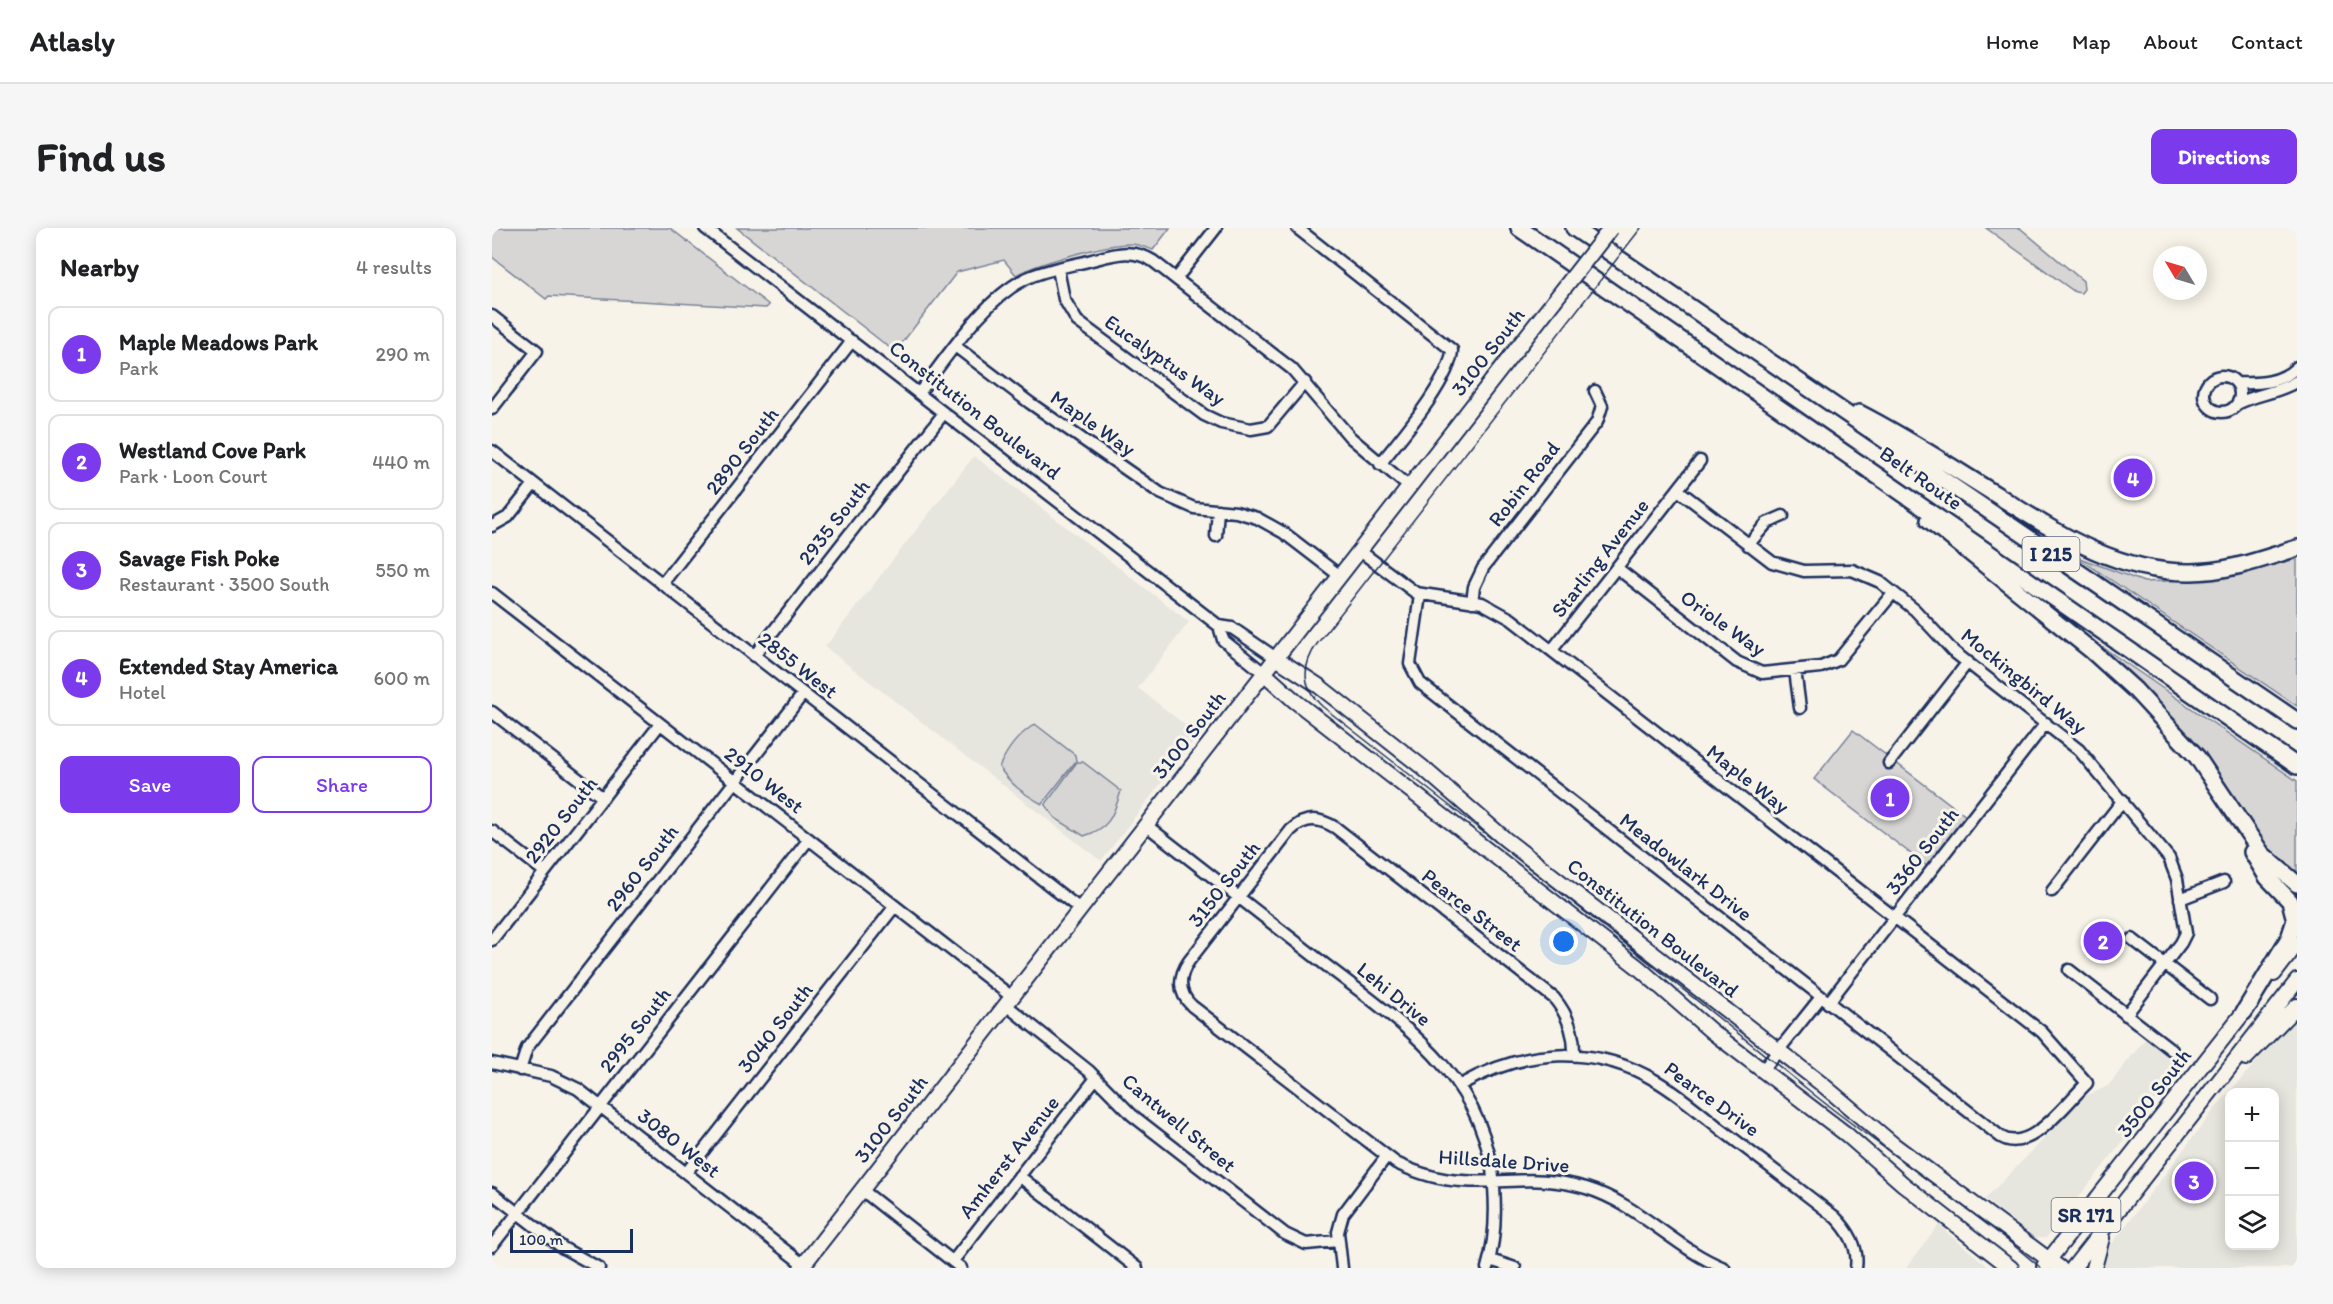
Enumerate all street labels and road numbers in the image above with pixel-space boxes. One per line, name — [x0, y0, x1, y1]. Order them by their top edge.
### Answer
street label: 3100 South — [1446, 303, 1530, 401]
street label: Eucalyptus Way — [1100, 309, 1231, 411]
street label: Constitution Boulevard — [884, 335, 1067, 485]
street label: Maple Way — [1046, 384, 1141, 461]
street label: 2890 South — [700, 402, 784, 499]
street label: Robin Road — [1482, 436, 1565, 531]
street label: Belt Route — [1875, 440, 1968, 515]
street label: 2935 South — [792, 474, 875, 570]
street label: Starling Avenue — [1545, 493, 1654, 622]
road number: I 215 — [2022, 537, 2080, 571]
street label: Oriole Way — [1676, 584, 1771, 661]
street label: Mockingbird Way — [1956, 622, 2092, 739]
street label: 2855 West — [754, 626, 843, 703]
street label: 3100 South — [1147, 686, 1231, 784]
street label: Maple Way — [1702, 739, 1795, 819]
street label: 2910 West — [720, 741, 809, 818]
street label: 2920 South — [519, 771, 602, 868]
street label: 3360 South — [1880, 802, 1964, 899]
street label: Meadowlark Drive — [1615, 807, 1758, 926]
street label: 2960 South — [600, 819, 683, 916]
street label: 3150 South — [1182, 835, 1265, 932]
street label: Constitution Boulevard — [1562, 853, 1745, 1003]
street label: Pearce Street — [1417, 863, 1528, 957]
street label: Lehi Drive — [1352, 956, 1436, 1031]
street label: 3040 South — [732, 978, 818, 1078]
street label: 2995 South — [594, 982, 676, 1077]
street label: 3500 South — [2111, 1043, 2196, 1142]
street label: Pearce Drive — [1660, 1056, 1765, 1142]
street label: Cantwell Street — [1117, 1068, 1241, 1178]
street label: 3100 South — [849, 1070, 933, 1168]
street label: Amherst Avenue — [953, 1090, 1064, 1223]
street label: 3080 West — [633, 1103, 726, 1183]
street label: Hillsdale Drive — [1438, 1143, 1570, 1178]
road number: SR 171 — [2052, 1198, 2120, 1232]

